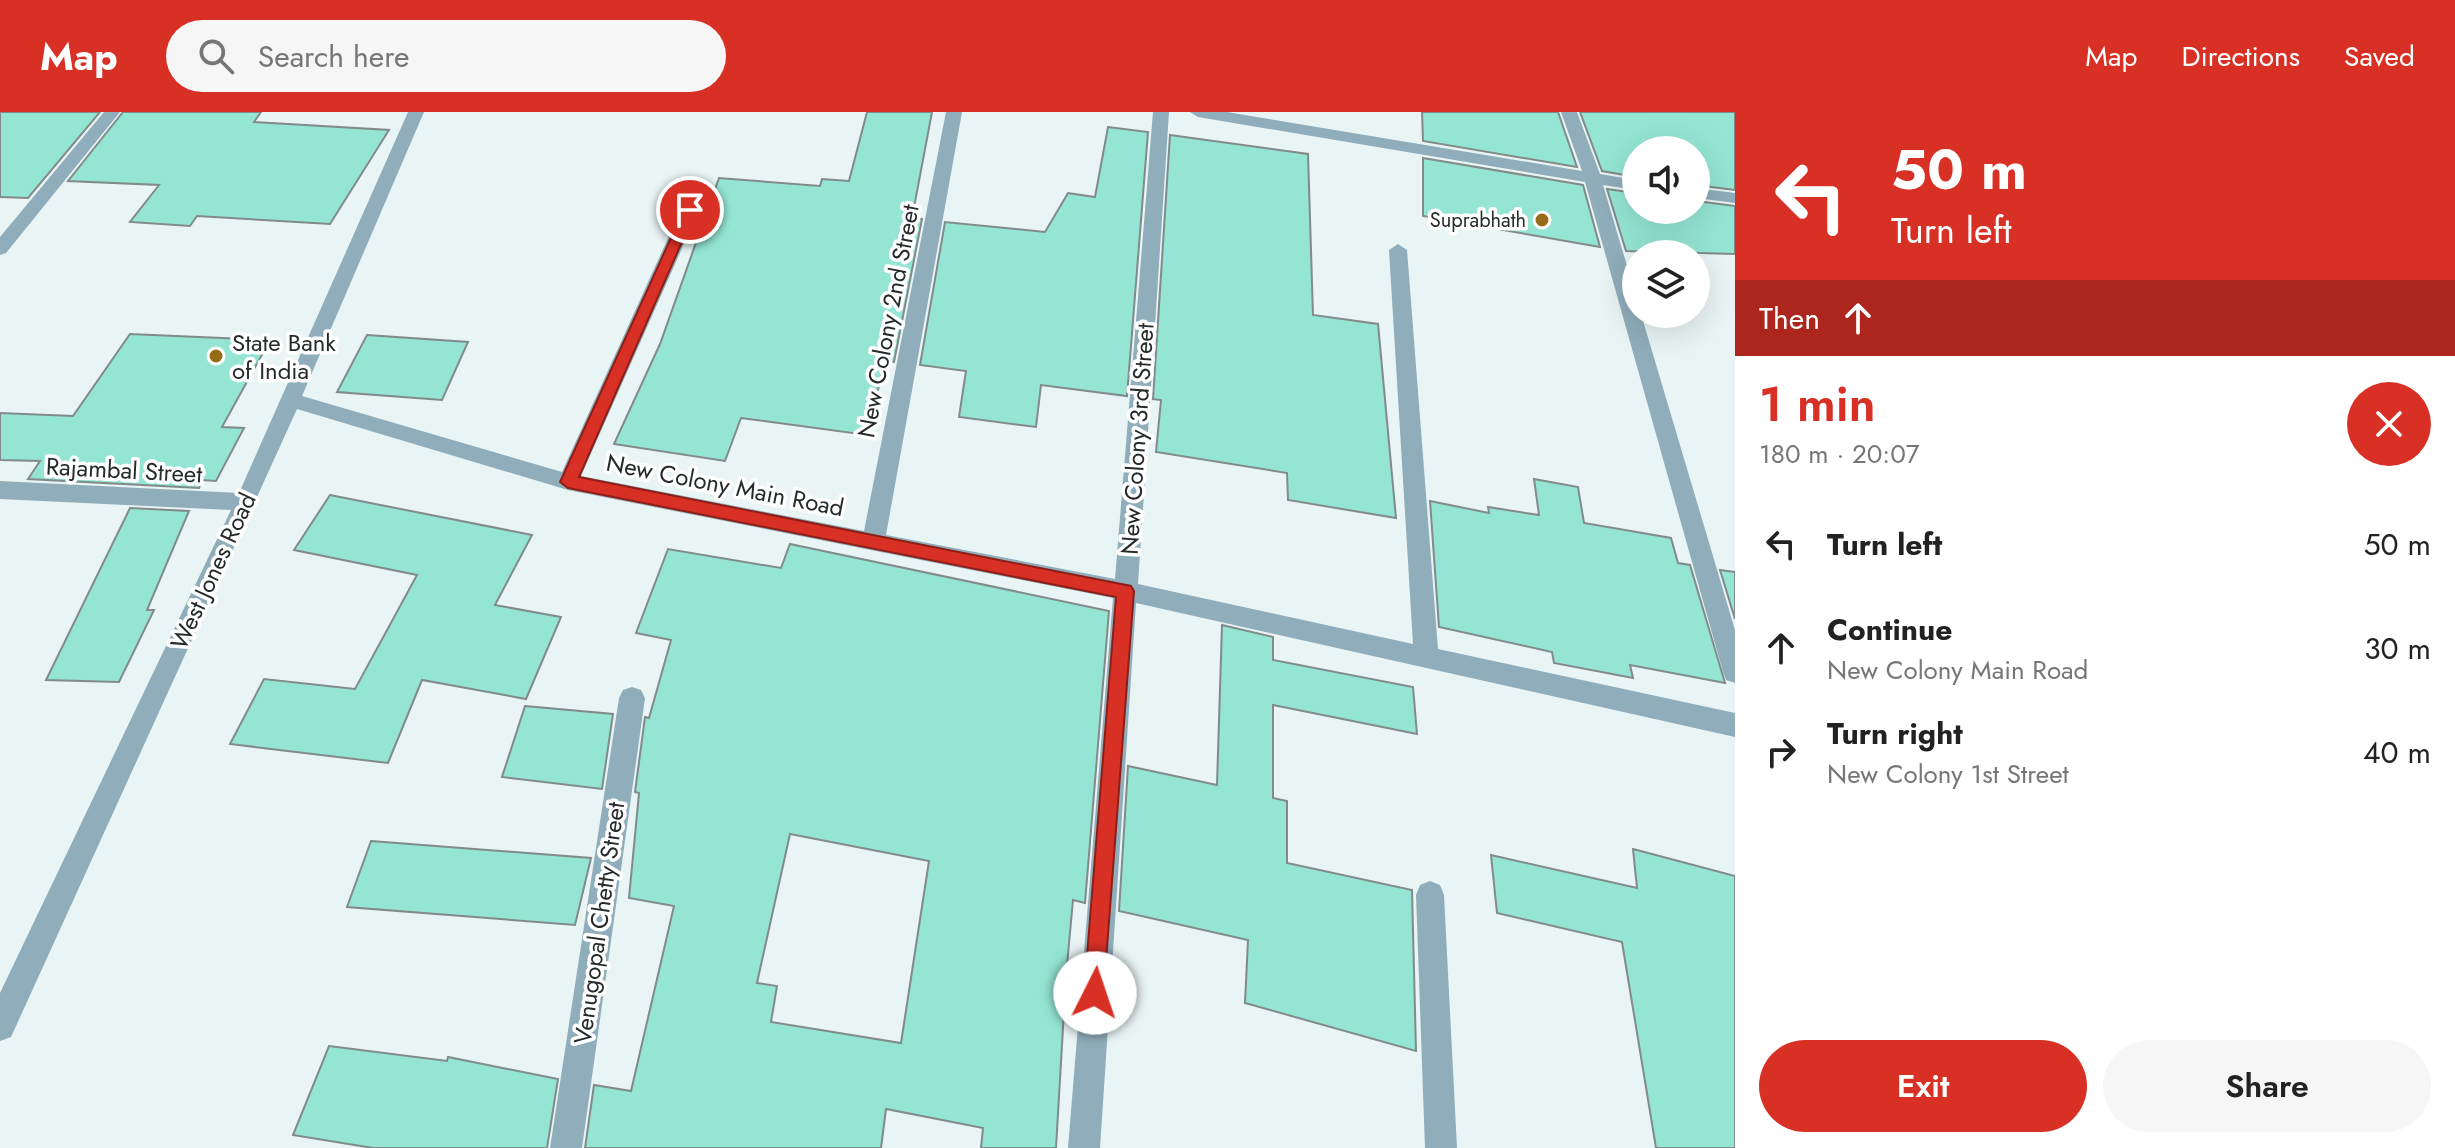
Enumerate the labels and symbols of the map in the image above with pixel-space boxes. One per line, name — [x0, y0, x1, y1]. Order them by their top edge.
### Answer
pin — [656, 176, 724, 244]
street label: New Colony 2nd Street — [848, 201, 928, 441]
place label: Suprabhath — [1430, 206, 1526, 235]
marker: Suprabhath — [1533, 211, 1551, 229]
street label: New Colony 3rd Street — [1111, 322, 1163, 556]
place label: State Bank of India — [232, 325, 336, 388]
marker: State Bank of India — [207, 347, 225, 365]
street label: New Colony Main Road — [603, 445, 847, 525]
street label: Rajambal Street — [45, 448, 203, 492]
street label: West Jones Road — [161, 487, 265, 655]
street label: Venugopal Chetty Street — [565, 799, 633, 1046]
position arrow — [1053, 951, 1137, 1035]

